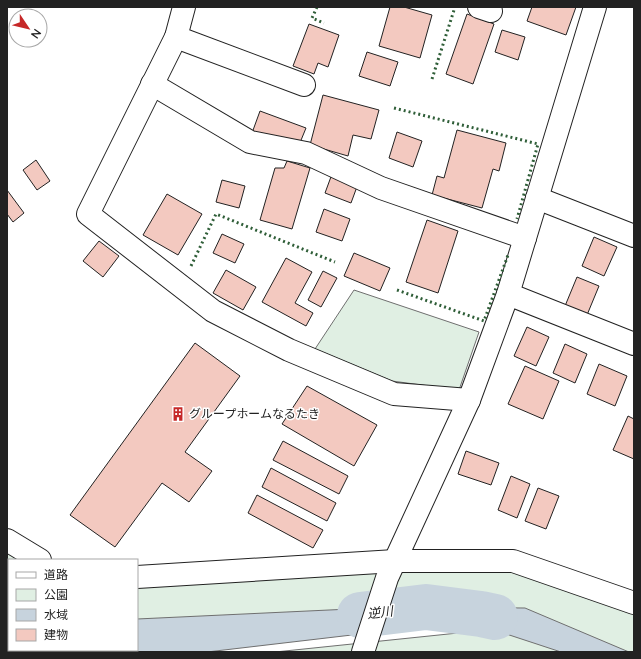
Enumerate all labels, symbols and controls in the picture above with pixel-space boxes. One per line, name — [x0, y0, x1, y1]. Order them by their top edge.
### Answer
north arrow — [8, 8, 48, 48]
text: N — [29, 27, 44, 41]
building icon: グループホームなるたき — [170, 406, 186, 422]
place label: グループホームなるたき — [189, 406, 320, 421]
legend — [8, 559, 138, 651]
text: 道路 — [44, 567, 68, 582]
text: 公園 — [44, 587, 68, 602]
water label: 逆川 — [366, 602, 396, 622]
text: 水域 — [44, 607, 68, 622]
text: 建物 — [44, 627, 68, 642]

